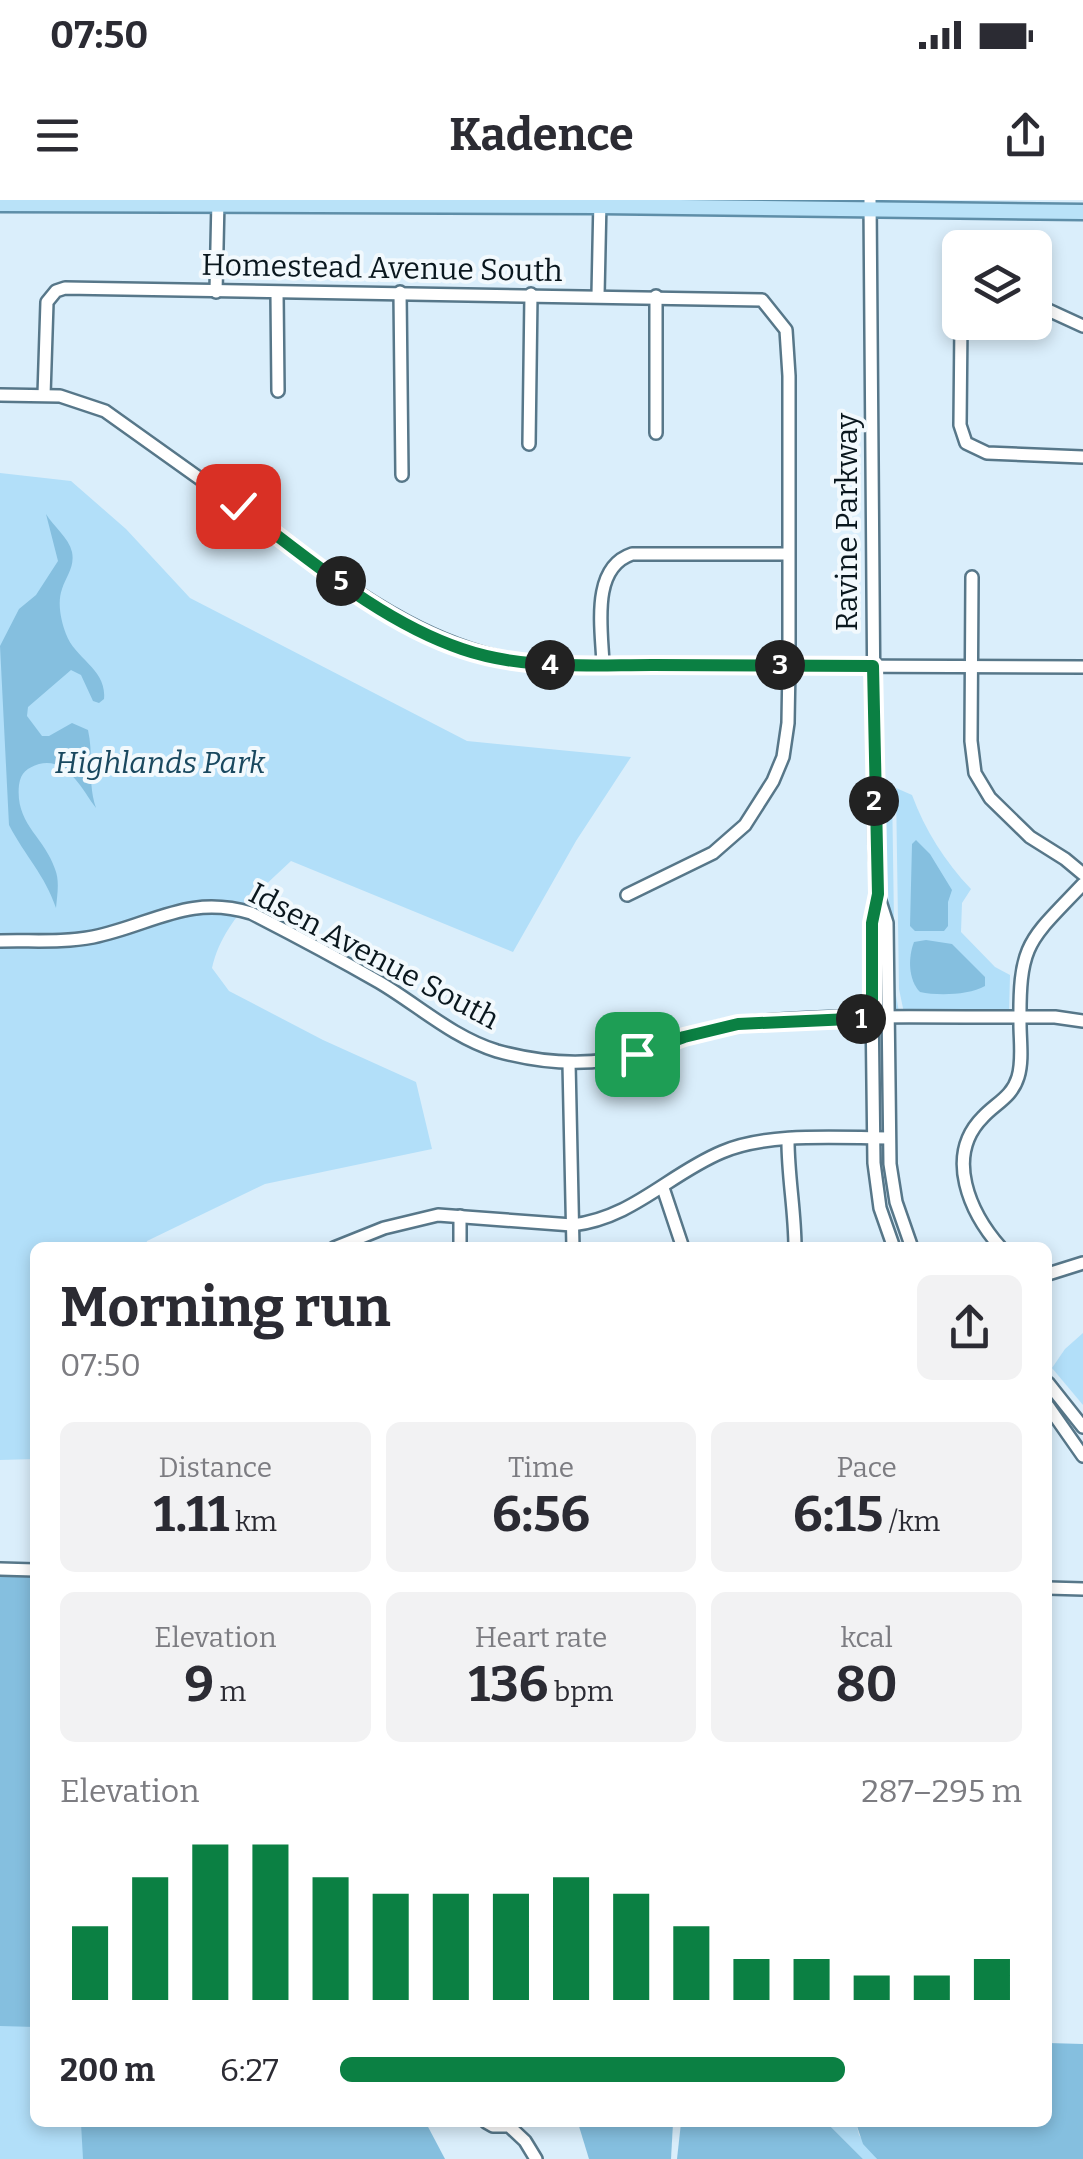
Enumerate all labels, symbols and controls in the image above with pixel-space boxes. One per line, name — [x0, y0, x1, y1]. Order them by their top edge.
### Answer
text: 07:50 — [50, 12, 148, 58]
icon: menu — [30, 108, 85, 163]
text: Kadence — [449, 108, 634, 162]
icon: share — [998, 108, 1053, 163]
map controls — [942, 230, 1052, 340]
button: layers — [942, 230, 1052, 340]
street label: Homestead Avenue South — [201, 247, 563, 289]
street label: Ravine Parkway — [829, 413, 865, 631]
pin — [196, 464, 281, 549]
icon: check — [211, 479, 266, 534]
pin: 5 — [316, 556, 366, 606]
text: 5 — [333, 564, 349, 597]
pin: 4 — [525, 640, 575, 690]
pin: 3 — [755, 640, 805, 690]
text: 4 — [541, 648, 559, 681]
text: 3 — [772, 648, 788, 681]
park label: Highlands Park — [55, 745, 266, 781]
pin: 2 — [849, 776, 899, 826]
text: 2 — [866, 784, 882, 817]
street label: Idsen Avenue South — [243, 875, 505, 1037]
pin: 1 — [836, 994, 886, 1044]
text: 1 — [855, 1002, 867, 1035]
pin — [595, 1012, 680, 1097]
icon: arrive — [610, 1027, 665, 1082]
text: Morning run — [60, 1275, 391, 1341]
button: share — [917, 1275, 1022, 1380]
text: 07:50 — [60, 1346, 141, 1384]
text: Distance — [159, 1451, 272, 1484]
text: Time — [508, 1451, 574, 1484]
text: Pace — [836, 1451, 897, 1484]
text: 1.11 — [154, 1484, 229, 1544]
text: 6:56 — [492, 1484, 590, 1544]
text: 6:15 — [793, 1484, 883, 1544]
text: km — [229, 1505, 277, 1538]
text: /km — [883, 1505, 940, 1538]
text: Elevation — [154, 1621, 276, 1654]
text: Heart rate — [475, 1621, 607, 1654]
text: kcal — [841, 1621, 893, 1654]
text: 9 — [184, 1654, 214, 1714]
text: 136 — [468, 1654, 548, 1714]
text: 80 — [836, 1654, 898, 1714]
text: m — [214, 1675, 246, 1708]
text: bpm — [548, 1675, 614, 1708]
text: Elevation — [60, 1772, 200, 1810]
text: 287–295 m — [861, 1772, 1022, 1810]
text: 200 m — [60, 2051, 155, 2089]
text: 6:27 — [220, 2051, 279, 2089]

